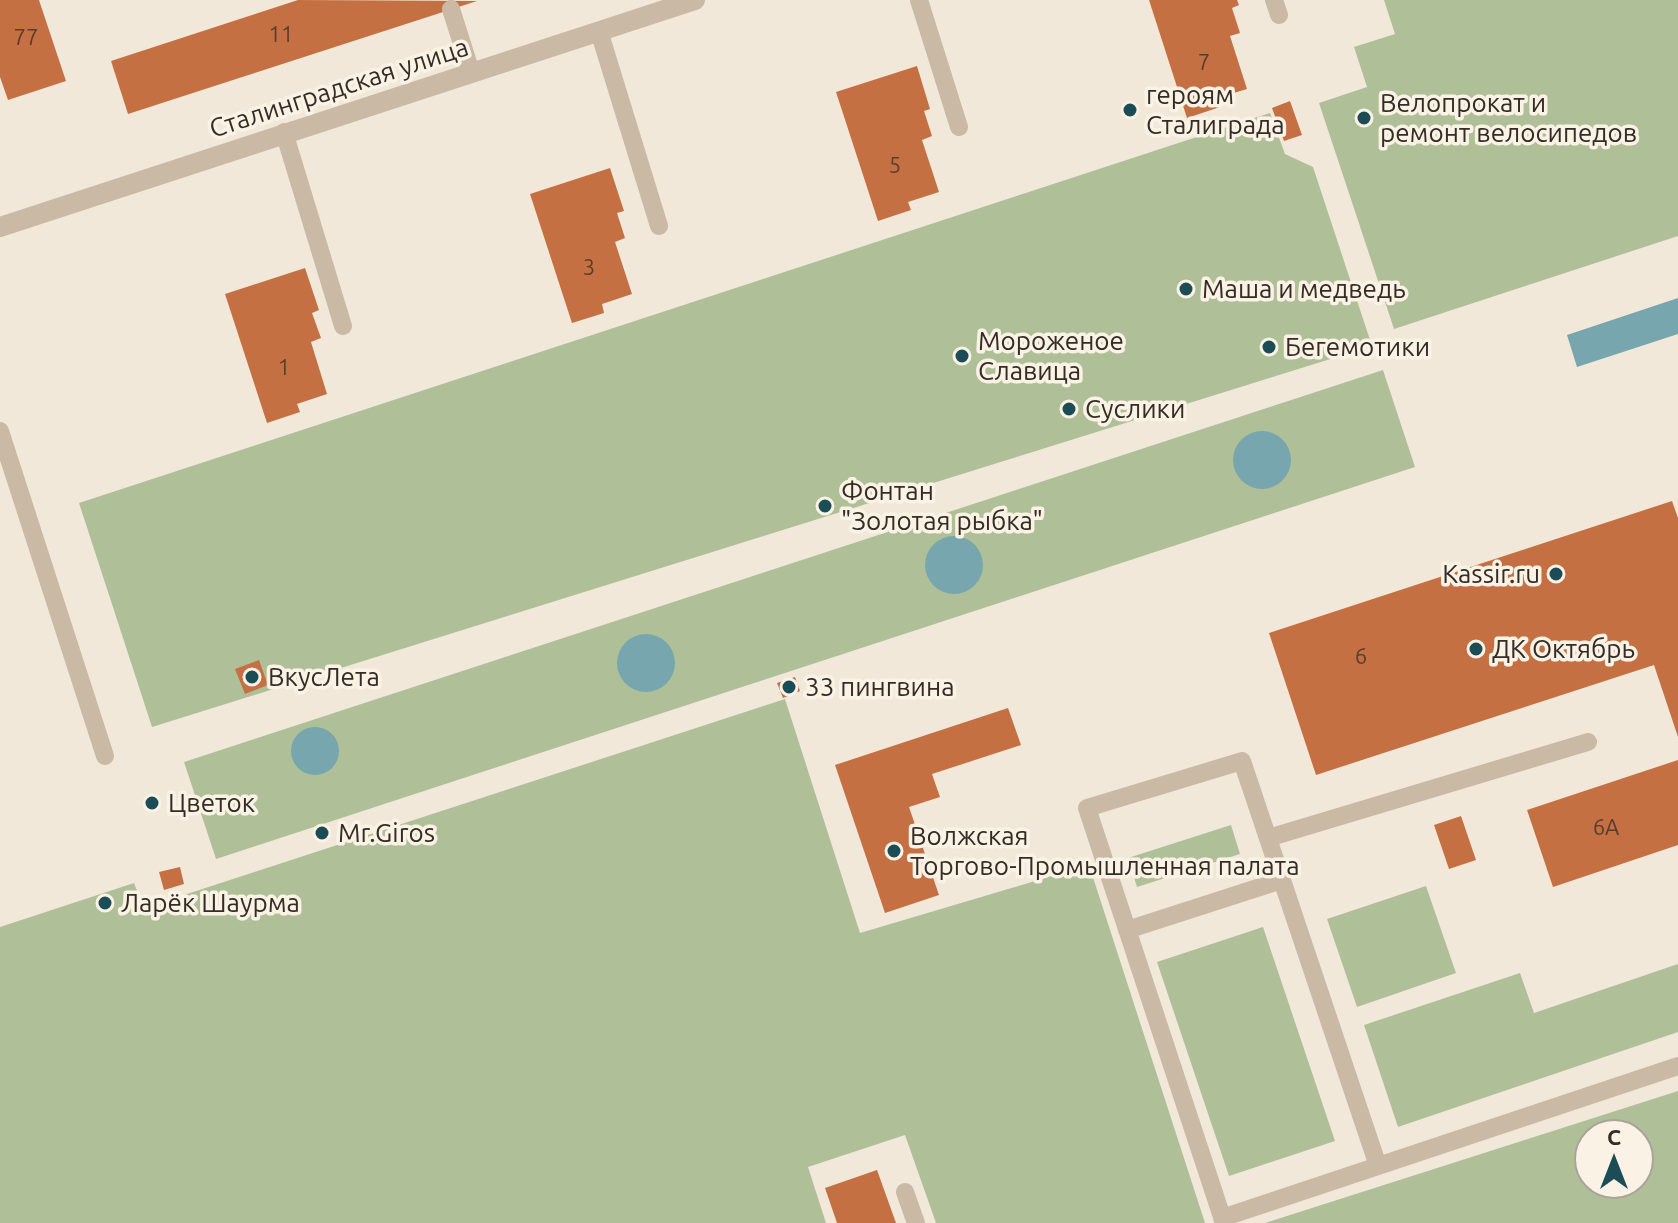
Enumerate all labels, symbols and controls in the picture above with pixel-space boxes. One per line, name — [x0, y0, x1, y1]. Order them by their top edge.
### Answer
house number: 11 — [269, 22, 293, 48]
house number: 77 — [14, 25, 38, 51]
street label: Сталинградская улица — [206, 31, 472, 145]
house number: 7 — [1198, 50, 1210, 76]
place label: героям Сталиграда — [1146, 79, 1285, 140]
place label: Велопрокат и ремонт велосипедов — [1380, 87, 1637, 148]
marker: героям Сталиграда — [1121, 101, 1139, 119]
marker: Велопрокат и ремонт велосипедов — [1355, 109, 1373, 127]
house number: 5 — [889, 153, 901, 179]
house number: 3 — [583, 255, 595, 281]
place label: Маша и медведь — [1202, 273, 1406, 305]
marker: Маша и медведь — [1177, 280, 1195, 298]
place label: Мороженое Славица — [978, 325, 1124, 386]
place label: Бегемотики — [1285, 331, 1430, 363]
marker: Бегемотики — [1260, 338, 1278, 356]
marker: Мороженое Славица — [953, 347, 971, 365]
house number: 1 — [278, 355, 290, 381]
place label: Суслики — [1085, 393, 1185, 425]
marker: Суслики — [1060, 400, 1078, 418]
place label: Фонтан "Золотая рыбка" — [841, 475, 1043, 536]
marker: Фонтан "Золотая рыбка" — [816, 497, 834, 515]
place label: Kassir.ru — [1442, 558, 1540, 590]
marker: Kassir.ru — [1547, 565, 1565, 583]
place label: ДК Октябрь — [1492, 633, 1635, 665]
marker: ДК Октябрь — [1467, 640, 1485, 658]
house number: 6 — [1355, 644, 1367, 670]
place label: ВкусЛета — [268, 661, 380, 693]
marker: ВкусЛета — [243, 668, 261, 686]
place label: 33 пингвина — [805, 671, 955, 703]
marker: 33 пингвина — [780, 678, 798, 696]
place label: Цветок — [168, 787, 255, 819]
marker: Цветок — [143, 794, 161, 812]
house number: 6А — [1593, 815, 1619, 841]
place label: Mr.Giros — [338, 817, 435, 849]
place label: Волжская Торгово-Промышленная палата — [910, 820, 1300, 882]
marker: Mr.Giros — [313, 824, 331, 842]
marker: Волжская Торгово-Промышленная палата — [885, 842, 903, 860]
place label: Ларёк Шаурма — [121, 887, 300, 919]
marker: Ларёк Шаурма — [96, 894, 114, 912]
north arrow — [1574, 1119, 1654, 1199]
text: С — [1607, 1124, 1621, 1149]

